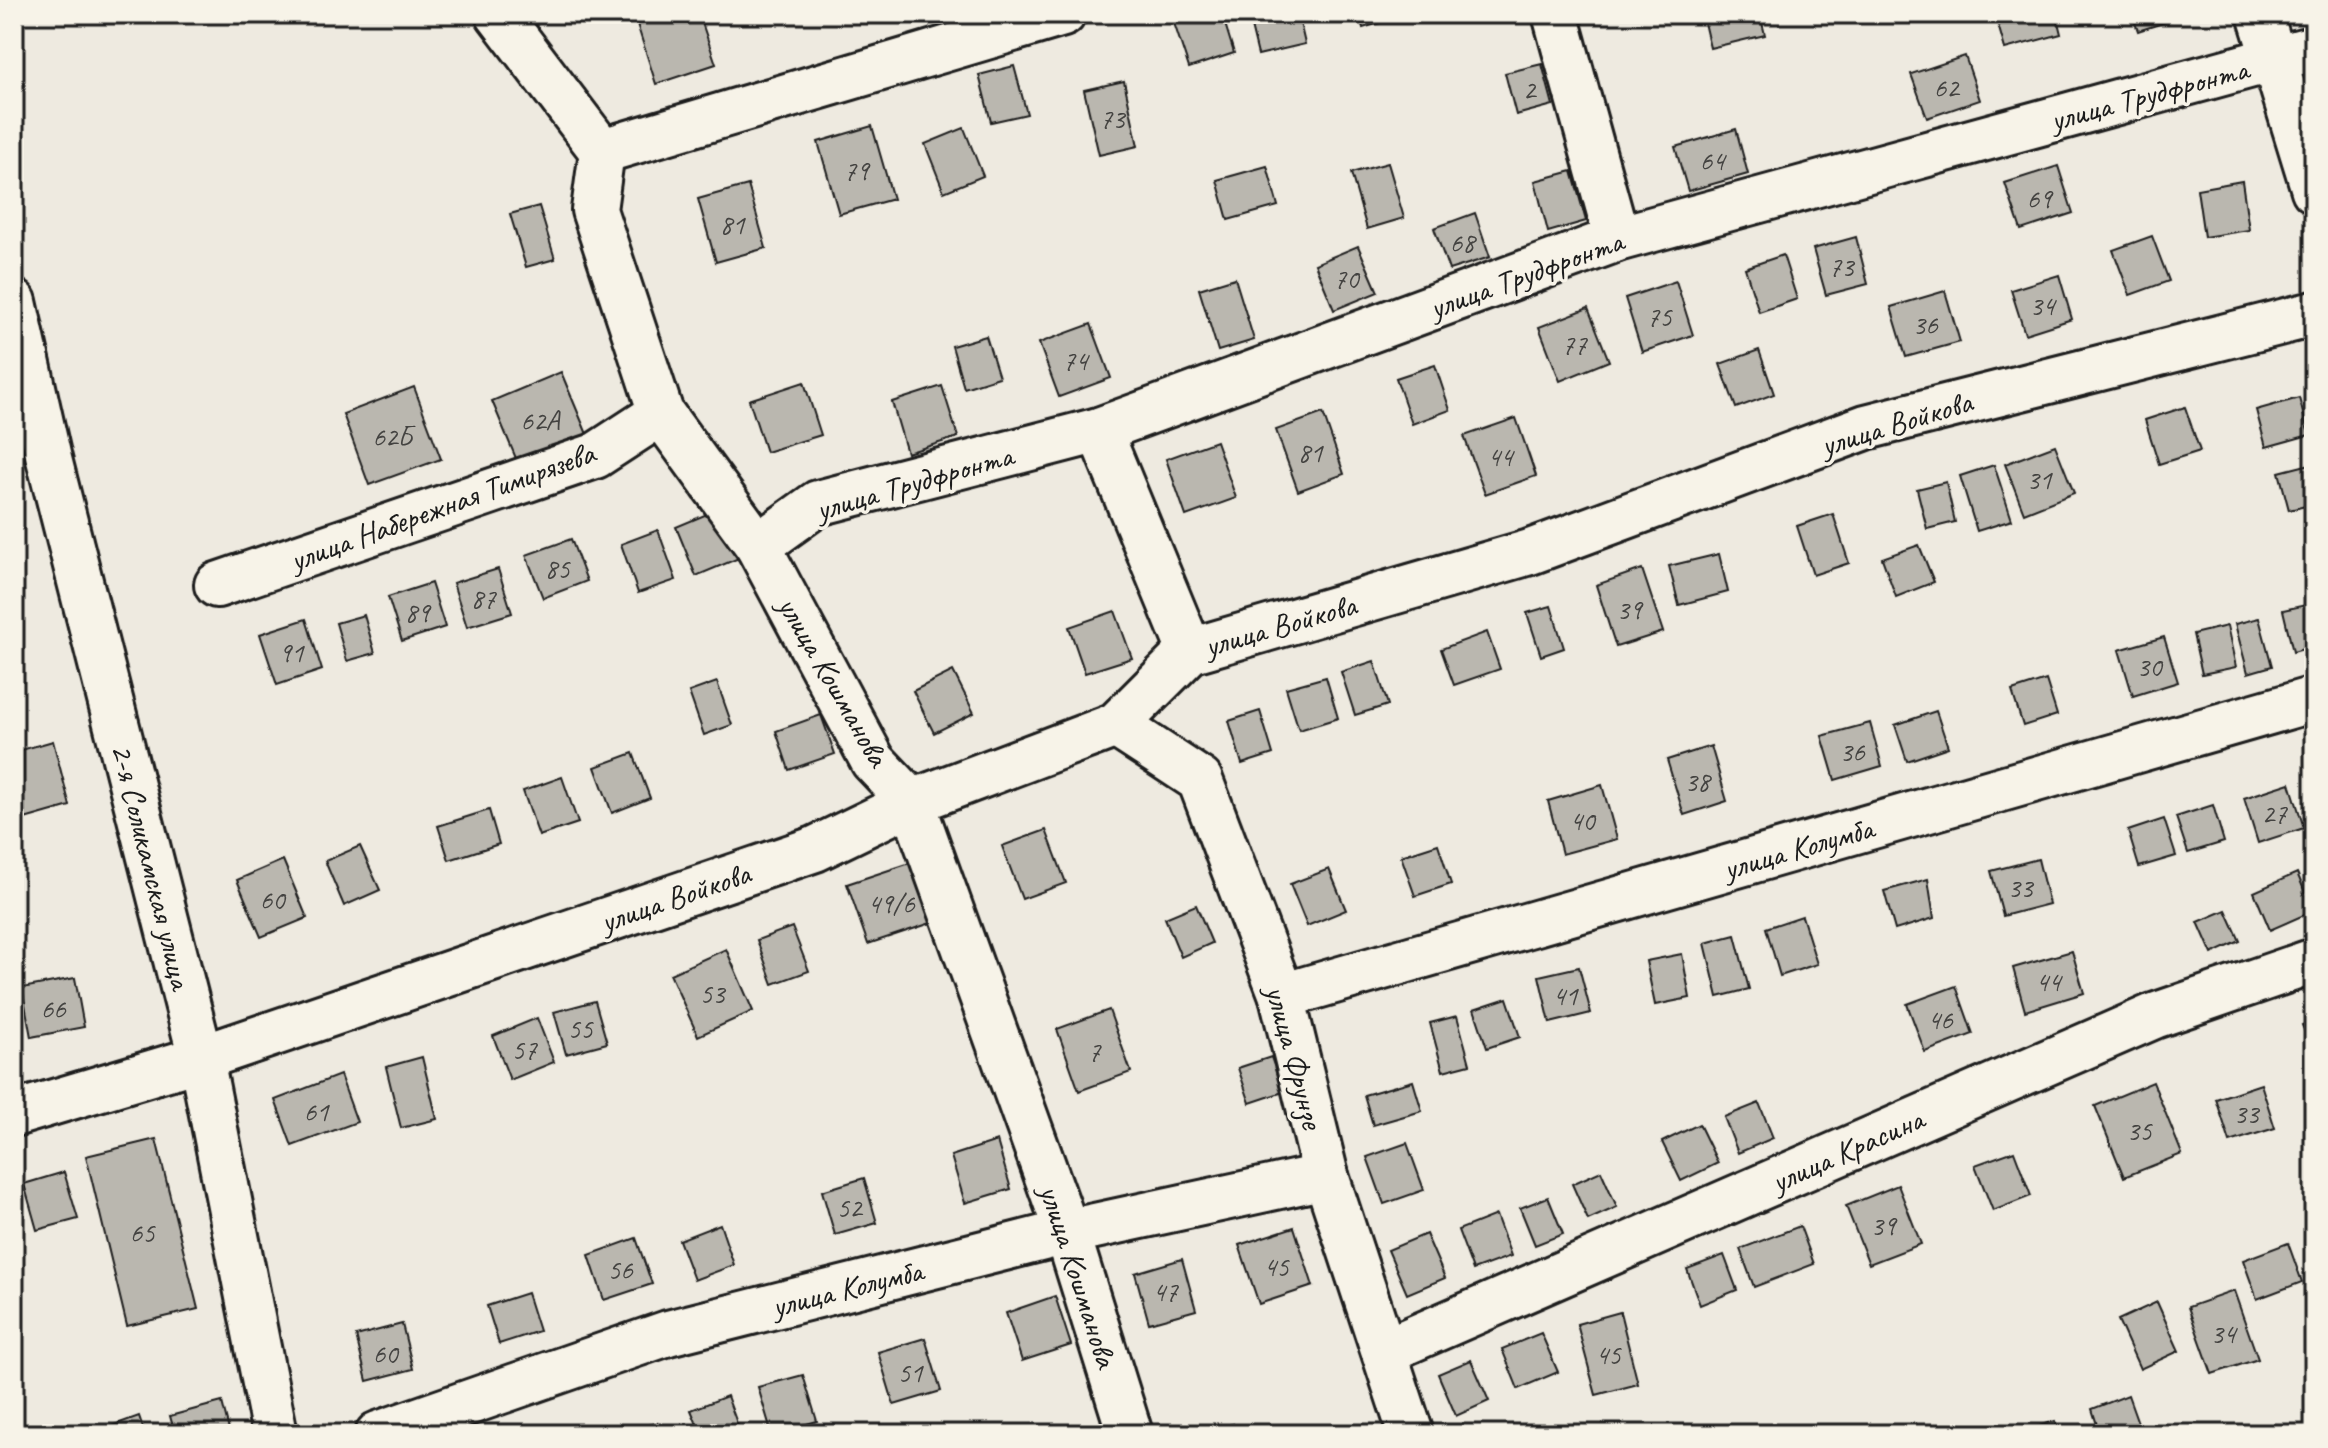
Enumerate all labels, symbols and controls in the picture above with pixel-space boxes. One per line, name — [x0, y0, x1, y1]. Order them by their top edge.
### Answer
street label: улица Трудфронта — [2044, 48, 2255, 141]
house number: 62 — [1933, 70, 1961, 105]
house number: 2 — [1523, 72, 1538, 107]
house number: 73 — [1099, 101, 1127, 136]
house number: 64 — [1699, 143, 1727, 178]
house number: 79 — [843, 153, 871, 188]
house number: 69 — [2026, 181, 2054, 216]
house number: 81 — [719, 207, 746, 242]
street label: улица Трудфронта — [1422, 220, 1631, 329]
house number: 68 — [1449, 225, 1477, 260]
house number: 73 — [1828, 249, 1856, 284]
house number: 70 — [1333, 261, 1361, 296]
house number: 34 — [2029, 288, 2057, 323]
house number: 75 — [1646, 299, 1673, 334]
house number: 36 — [1912, 307, 1939, 342]
house number: 77 — [1561, 327, 1588, 362]
house number: 74 — [1062, 343, 1090, 378]
street label: улица Войкова — [1814, 380, 1979, 466]
house number: 62А — [520, 403, 562, 438]
house number: 62Б — [372, 419, 416, 454]
street label: улица Набережная Тимирязева — [282, 432, 602, 581]
street label: улица Трудфронта — [809, 434, 1020, 531]
house number: 81 — [1297, 435, 1324, 470]
house number: 44 — [1487, 439, 1515, 474]
house number: 31 — [2026, 462, 2053, 497]
house number: 85 — [544, 551, 571, 586]
house number: 87 — [470, 581, 497, 616]
street label: улица Войкова — [1198, 584, 1363, 667]
street label: улица Кошманова — [767, 587, 900, 775]
house number: 39 — [1616, 592, 1644, 627]
house number: 89 — [404, 595, 432, 630]
house number: 91 — [278, 635, 305, 670]
house number: 30 — [2136, 649, 2164, 684]
house number: 36 — [1839, 734, 1866, 769]
street label: 2-я Соликамская улица — [101, 739, 203, 996]
house number: 38 — [1684, 764, 1712, 799]
house number: 27 — [2261, 796, 2288, 831]
house number: 40 — [1569, 803, 1597, 838]
street label: улица Колумба — [1717, 807, 1881, 890]
street label: улица Войкова — [593, 852, 757, 943]
house number: 33 — [2007, 870, 2035, 905]
house number: 60 — [259, 882, 287, 917]
house number: 49/6 — [867, 886, 916, 921]
house number: 44 — [2035, 964, 2063, 999]
house number: 53 — [699, 976, 727, 1011]
house number: 41 — [1552, 978, 1579, 1013]
street label: улица Фрунзе — [1255, 979, 1334, 1136]
house number: 66 — [40, 991, 67, 1026]
house number: 46 — [1927, 1002, 1954, 1037]
house number: 55 — [567, 1011, 594, 1046]
house number: 57 — [511, 1032, 538, 1067]
house number: 7 — [1088, 1034, 1102, 1069]
house number: 61 — [303, 1094, 330, 1129]
house number: 33 — [2233, 1096, 2261, 1131]
street label: улица Красина — [1763, 1098, 1932, 1203]
house number: 35 — [2126, 1113, 2153, 1148]
street label: улица Кошманова — [1029, 1178, 1128, 1375]
house number: 52 — [836, 1190, 864, 1225]
house number: 39 — [1870, 1208, 1898, 1243]
house number: 65 — [129, 1215, 156, 1250]
street label: улица Колумба — [766, 1249, 930, 1327]
house number: 45 — [1263, 1249, 1290, 1284]
house number: 56 — [607, 1252, 634, 1287]
house number: 47 — [1152, 1274, 1179, 1309]
house number: 34 — [2210, 1316, 2238, 1351]
house number: 60 — [372, 1336, 400, 1371]
house number: 45 — [1595, 1337, 1622, 1372]
house number: 51 — [897, 1355, 924, 1390]

